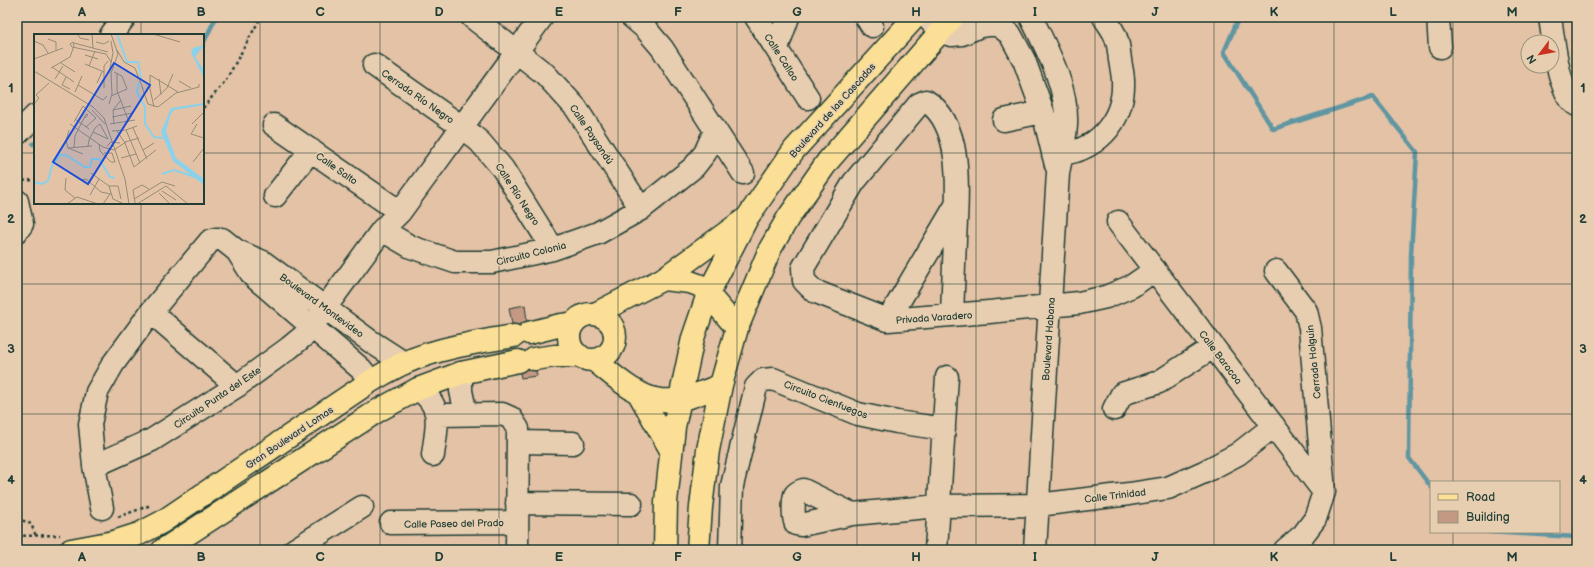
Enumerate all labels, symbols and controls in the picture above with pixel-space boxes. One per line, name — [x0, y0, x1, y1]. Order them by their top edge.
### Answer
text: A — [77, 4, 86, 20]
text: B — [196, 4, 206, 20]
text: C — [315, 4, 325, 20]
text: D — [434, 4, 444, 20]
text: E — [555, 4, 564, 20]
text: F — [674, 4, 682, 20]
text: G — [792, 4, 802, 20]
text: H — [911, 4, 921, 20]
text: I — [1033, 4, 1037, 20]
text: J — [1151, 4, 1159, 20]
text: K — [1270, 4, 1279, 20]
text: L — [1389, 4, 1397, 20]
text: M — [1506, 4, 1518, 20]
street label: Calle Callao — [761, 32, 801, 84]
inset map — [34, 34, 204, 204]
north arrow — [1520, 34, 1560, 74]
text: N — [1524, 52, 1540, 66]
street label: Boulevard de las Cascadas — [787, 61, 878, 160]
street label: Cerrada Río Negro — [379, 67, 456, 127]
text: 1 — [8, 80, 14, 96]
text: 1 — [1580, 80, 1586, 96]
street label: Calle Paysandú — [567, 103, 616, 167]
street label: Calle Salto — [313, 150, 360, 188]
street label: Calle Río Negro — [493, 161, 542, 228]
text: 2 — [7, 211, 15, 227]
text: 2 — [1579, 211, 1587, 227]
street label: Circuito Colonia — [495, 239, 568, 268]
street label: Boulevard Montevideo — [277, 271, 366, 341]
street label: Boulevard Habana — [1040, 297, 1058, 381]
street label: Privada Varadero — [895, 309, 973, 327]
street label: Cerrada Holguín — [1304, 324, 1324, 399]
street label: Calle Baracoa — [1196, 328, 1244, 387]
text: 3 — [7, 341, 15, 357]
text: 3 — [1579, 341, 1587, 357]
street label: Circuito Punta del Este — [172, 364, 264, 432]
street label: Circuito Cienfuegos — [782, 378, 869, 422]
street label: Gran Boulevard Lomas — [243, 404, 336, 472]
text: 4 — [7, 472, 15, 488]
text: 4 — [1579, 472, 1587, 488]
legend — [1430, 481, 1560, 533]
street label: Calle Trinidad — [1084, 486, 1147, 506]
text: Road — [1466, 490, 1495, 505]
text: Building — [1466, 510, 1510, 525]
street label: Calle Paseo del Prado — [404, 517, 504, 531]
text: A — [77, 549, 86, 565]
text: B — [196, 549, 206, 565]
text: C — [315, 549, 325, 565]
text: D — [434, 549, 444, 565]
text: E — [555, 549, 564, 565]
text: F — [674, 549, 682, 565]
text: G — [792, 549, 802, 565]
text: H — [911, 549, 921, 565]
text: I — [1033, 549, 1037, 565]
text: J — [1151, 549, 1159, 565]
text: K — [1270, 549, 1279, 565]
text: L — [1389, 549, 1397, 565]
text: M — [1506, 549, 1518, 565]

